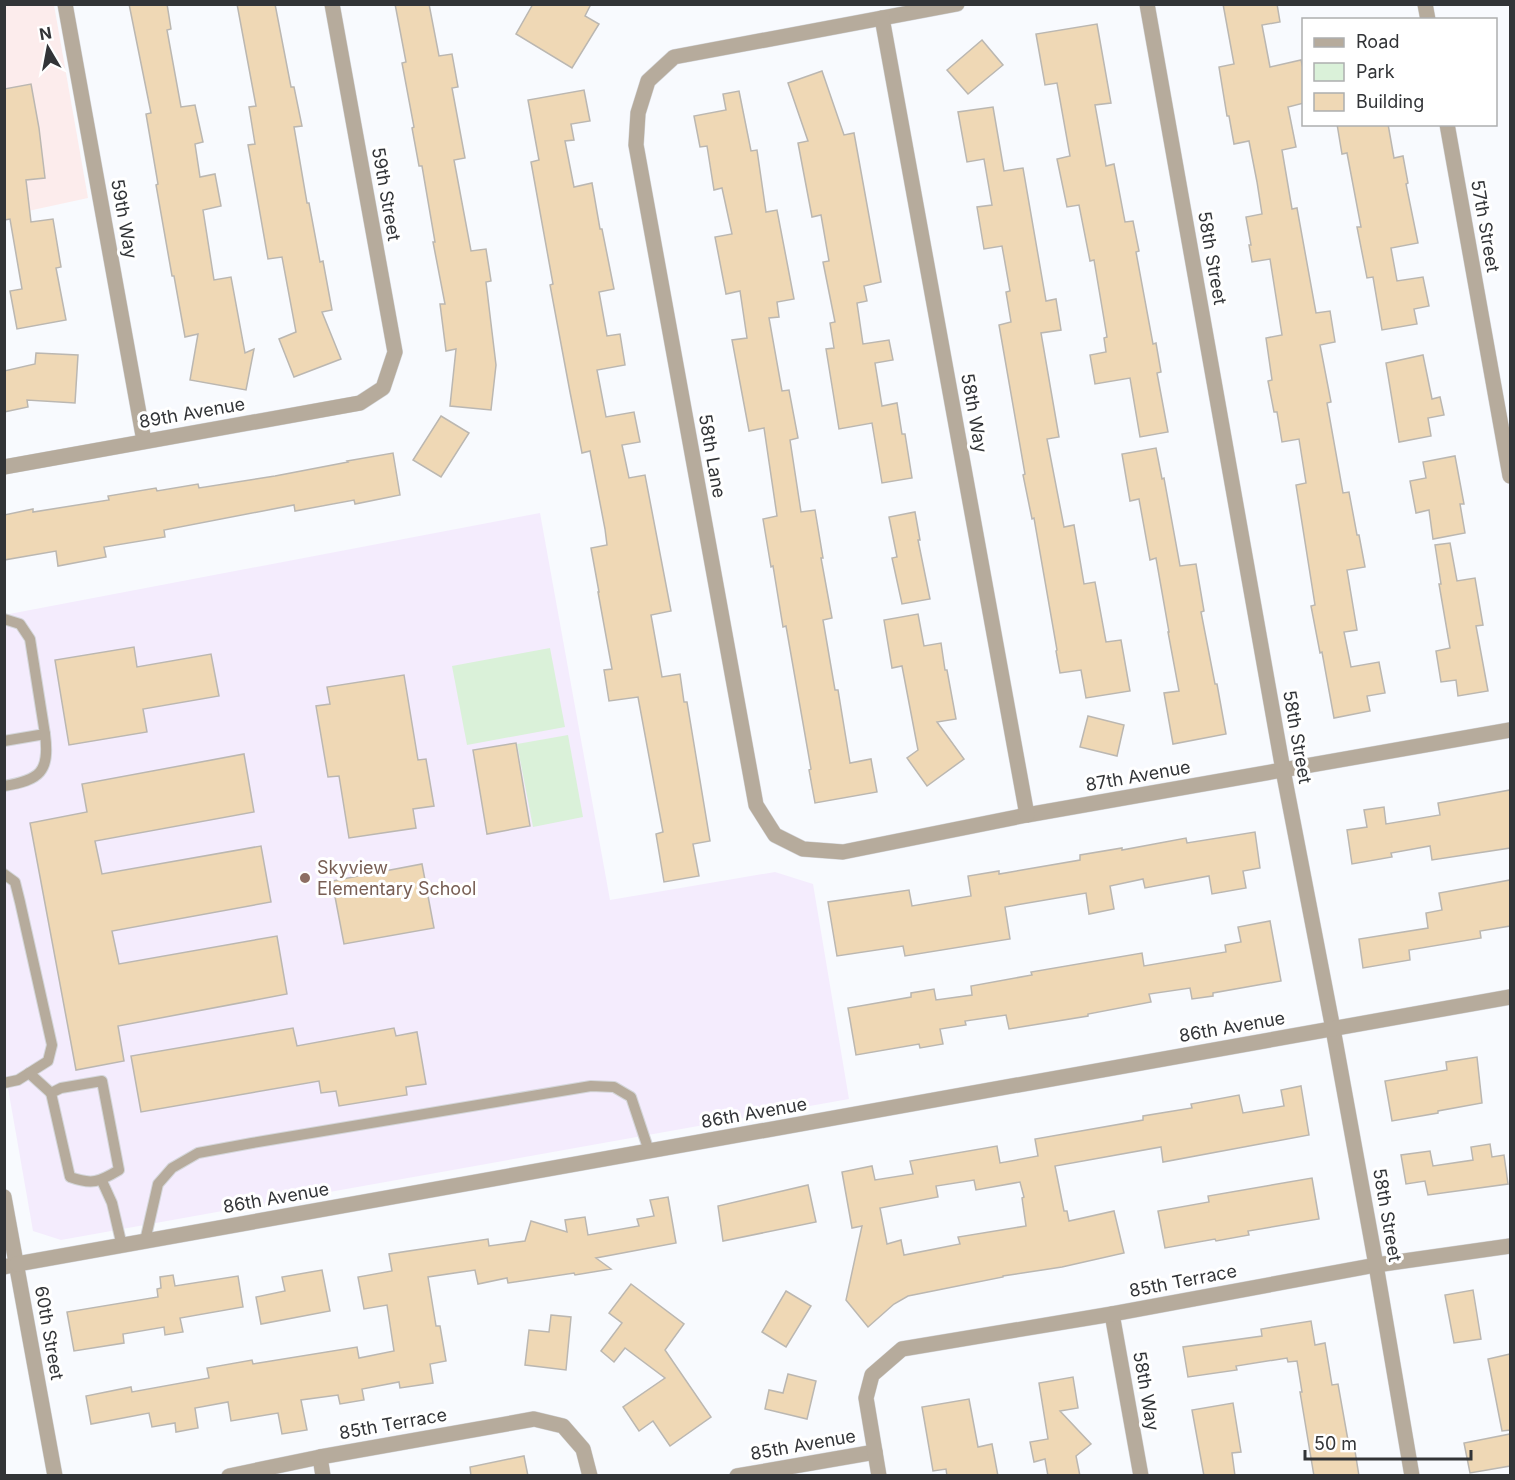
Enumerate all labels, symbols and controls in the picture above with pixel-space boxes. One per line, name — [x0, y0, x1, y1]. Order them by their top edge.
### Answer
north arrow — [18, 18, 78, 78]
legend — [1302, 18, 1497, 126]
text: N — [38, 22, 53, 44]
text: Road — [1356, 31, 1399, 52]
text: Park — [1356, 61, 1395, 82]
text: Building — [1356, 91, 1424, 112]
street label: 59th Street — [368, 145, 405, 242]
street label: 59th Way — [107, 177, 142, 260]
street label: 57th Street — [1467, 178, 1504, 274]
street label: 58th Street — [1194, 210, 1231, 306]
street label: 58th Way — [957, 371, 992, 454]
street label: 89th Avenue — [137, 393, 247, 432]
street label: 58th Lane — [695, 412, 730, 500]
street label: 58th Street — [1279, 689, 1316, 785]
street label: 87th Avenue — [1084, 756, 1192, 795]
place label: Skyview Elementary School — [317, 857, 476, 899]
marker: Skyview Elementary School — [298, 871, 312, 885]
street label: 86th Avenue — [1177, 1007, 1286, 1046]
street label: 86th Avenue — [699, 1093, 808, 1132]
street label: 58th Street — [1369, 1167, 1406, 1263]
street label: 86th Avenue — [221, 1178, 330, 1217]
street label: 85th Terrace — [1127, 1260, 1238, 1301]
street label: 60th Street — [31, 1284, 68, 1382]
street label: 58th Way — [1129, 1349, 1164, 1432]
street label: 85th Terrace — [337, 1404, 448, 1443]
scale bar — [1305, 1423, 1472, 1461]
street label: 85th Avenue — [748, 1425, 857, 1464]
text: 50 m — [1314, 1433, 1357, 1454]

